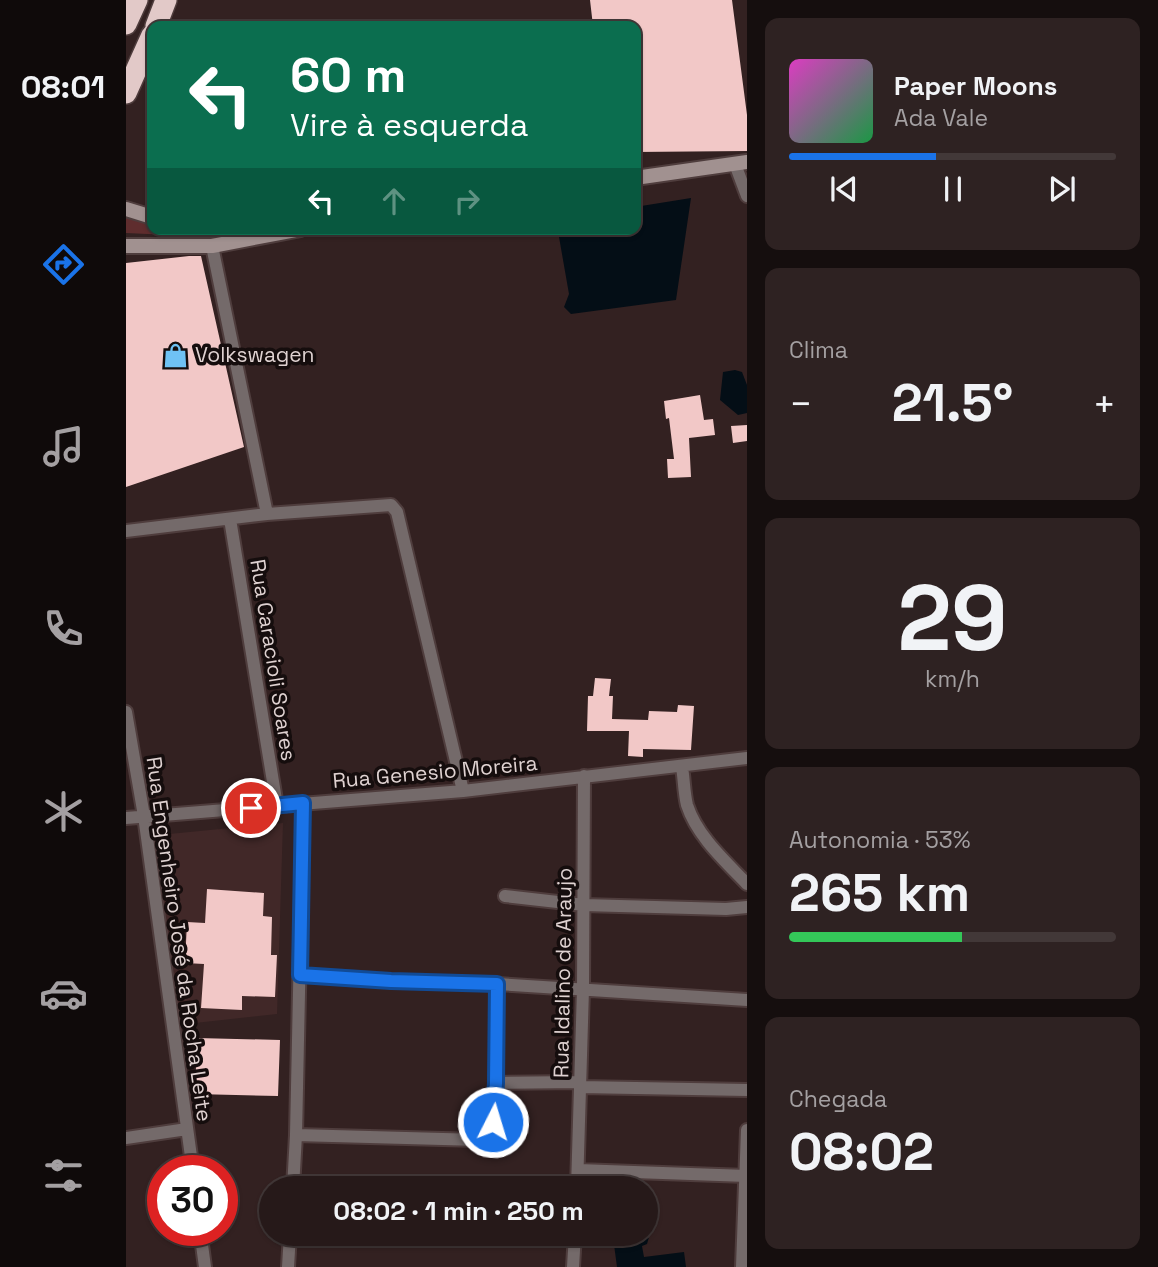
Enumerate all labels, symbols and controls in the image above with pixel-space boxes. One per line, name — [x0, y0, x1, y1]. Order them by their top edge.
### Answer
text: 60 m — [290, 44, 406, 106]
icon: left — [175, 49, 266, 140]
text: 08:01 — [21, 67, 105, 107]
text: Paper Moons — [894, 69, 1057, 103]
text: Ada Vale — [894, 103, 988, 133]
text: Vire à esquerda — [290, 105, 528, 145]
icon: previous — [825, 170, 863, 208]
icon: pause — [934, 170, 972, 208]
icon: next — [1043, 170, 1081, 208]
icon: left — [302, 182, 340, 220]
icon: ahead — [375, 182, 413, 220]
icon: right — [448, 182, 486, 220]
icon: directions — [39, 240, 88, 289]
text: Clima — [789, 335, 848, 365]
shop icon: Volkswagen — [161, 341, 189, 369]
place label: Volkswagen — [195, 341, 314, 368]
text: 21.5° — [892, 370, 1013, 436]
text: − — [789, 380, 813, 428]
text: + — [1092, 380, 1116, 428]
icon: music — [39, 422, 88, 471]
street label: Rua Caracioli Soares — [244, 557, 303, 763]
text: 29 — [898, 560, 1007, 677]
icon: phone — [39, 604, 88, 653]
text: km/h — [925, 664, 980, 694]
street label: Rua Genesio Moreira — [331, 749, 539, 794]
street label: Rua Engenheiro José da Rocha Leite — [141, 755, 218, 1123]
pin — [221, 778, 281, 838]
icon: climate — [39, 787, 88, 836]
icon: arrive — [232, 789, 270, 827]
text: Autonomia · 53% — [789, 825, 970, 855]
text: 265 km — [789, 860, 970, 926]
street label: Rua Idalino de Araujo — [547, 868, 578, 1078]
icon: car — [39, 969, 88, 1018]
text: Chegada — [789, 1084, 887, 1114]
position arrow — [456, 1085, 530, 1159]
text: 08:02 — [789, 1119, 934, 1185]
icon: filters — [39, 1151, 88, 1200]
speed limit sign: 30 — [147, 1155, 238, 1246]
text: 08:02 · 1 min · 250 m — [333, 1194, 584, 1228]

